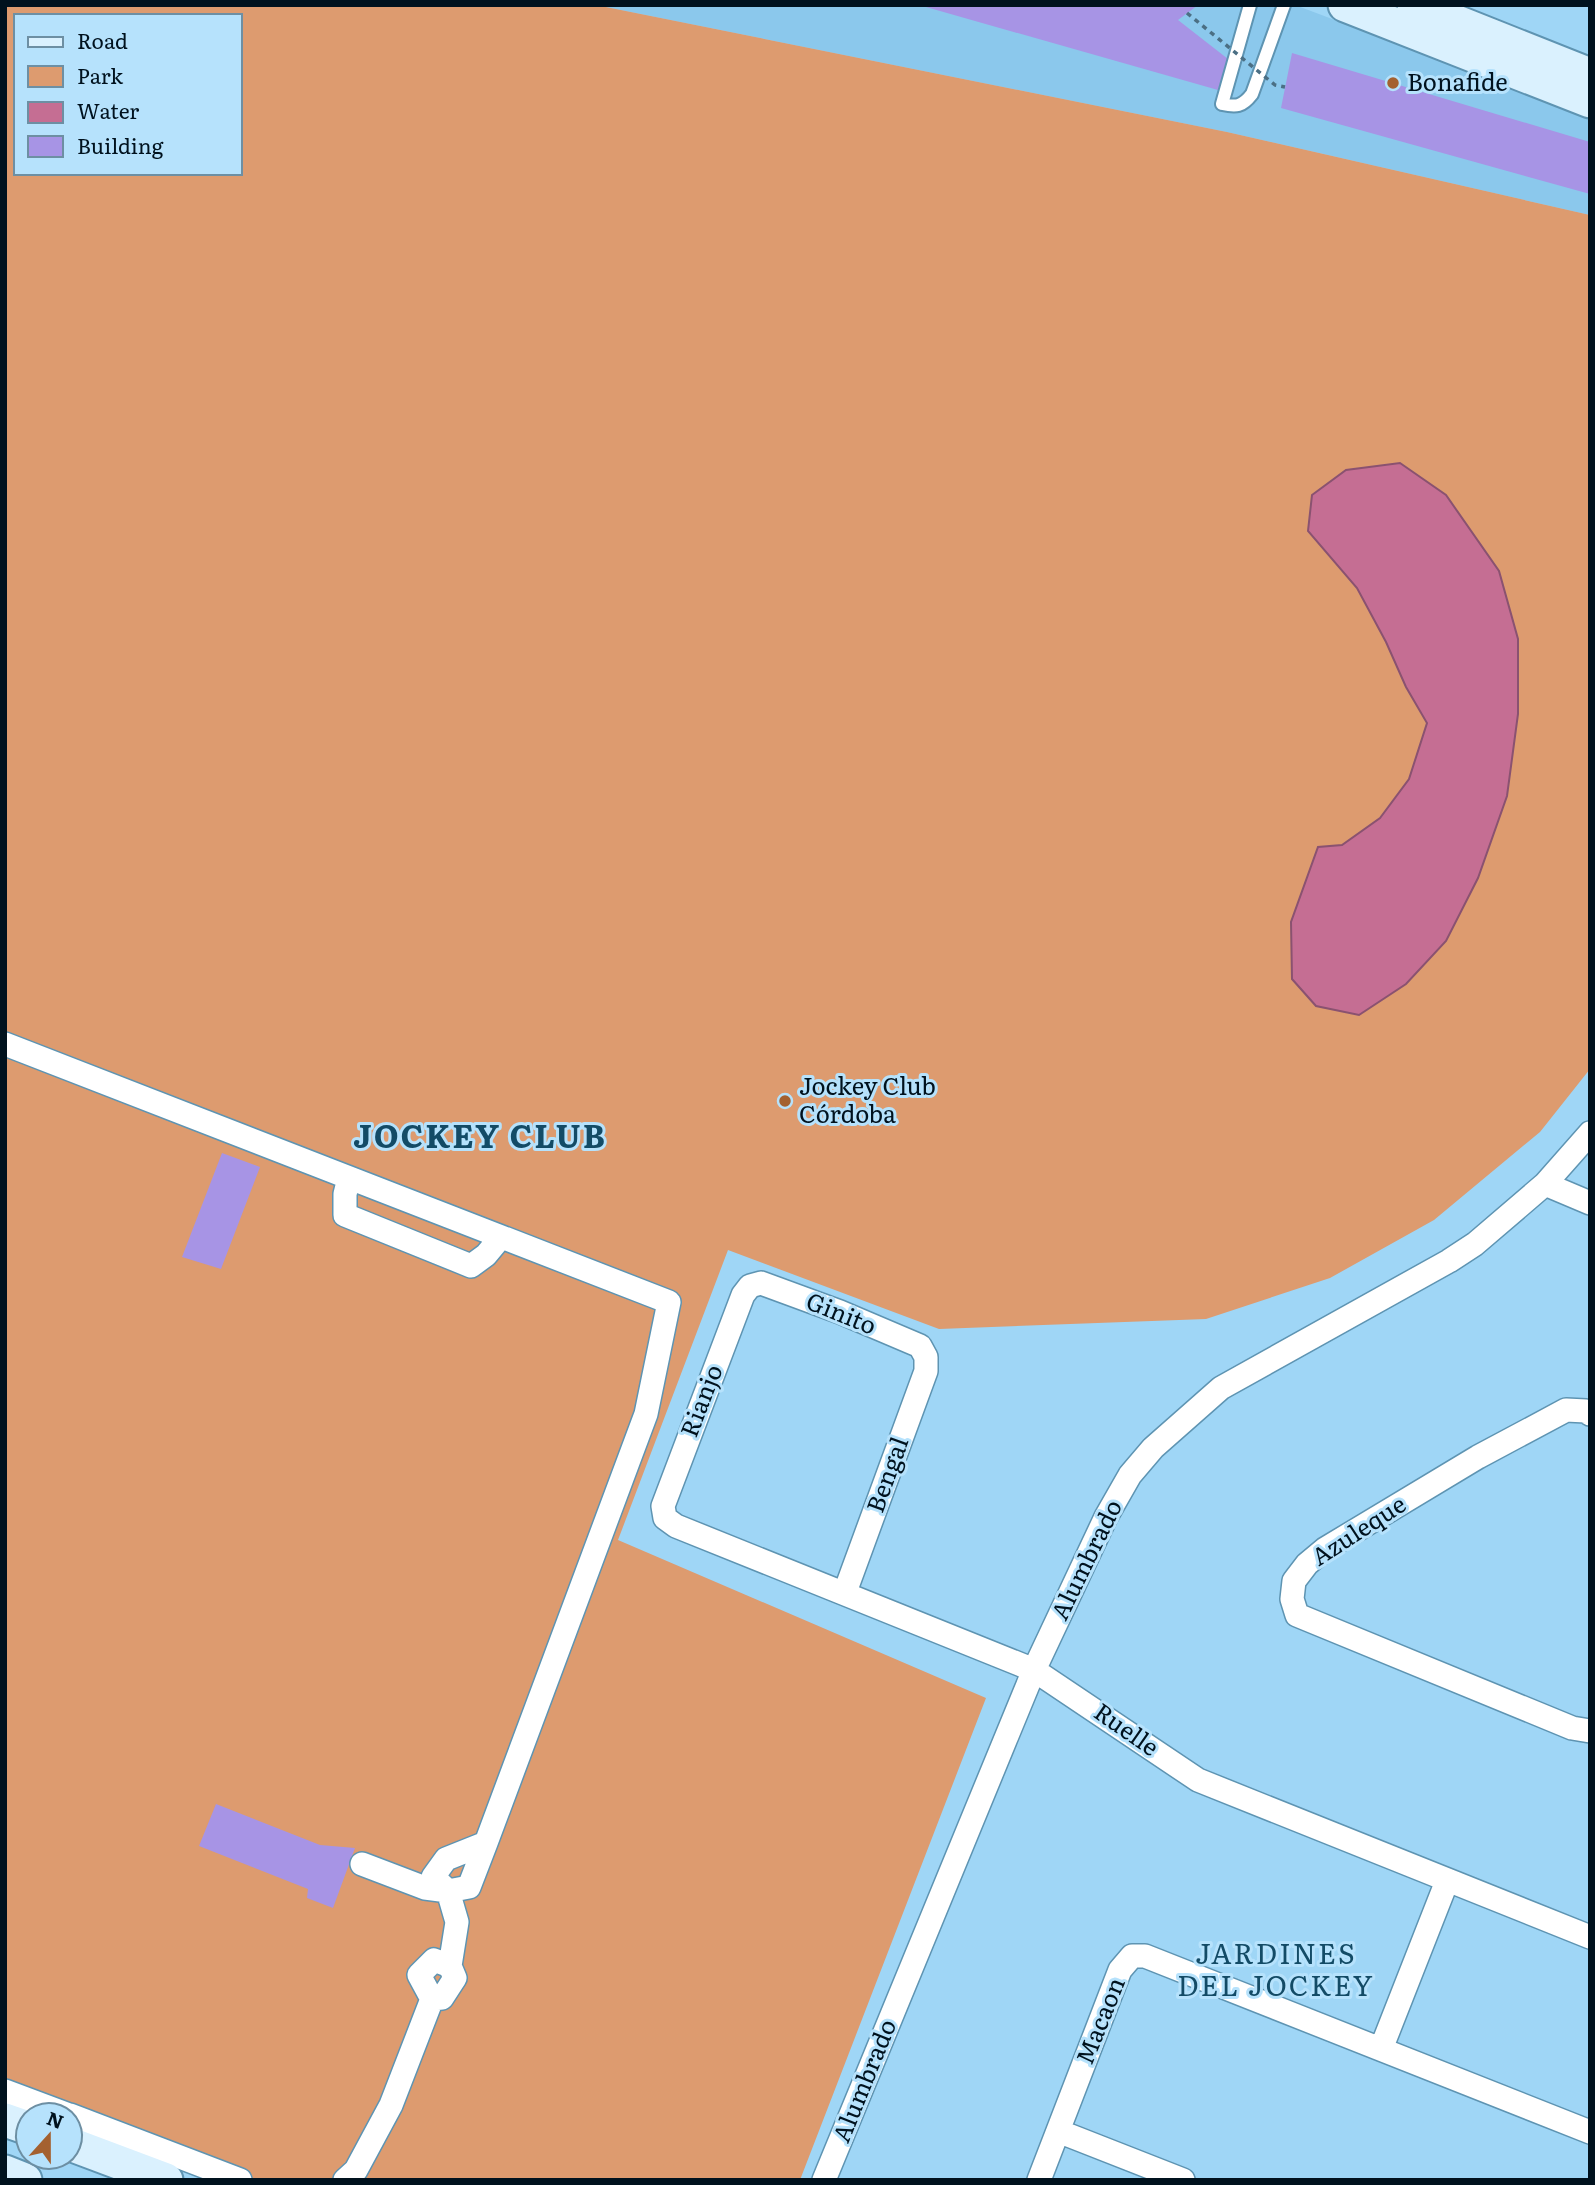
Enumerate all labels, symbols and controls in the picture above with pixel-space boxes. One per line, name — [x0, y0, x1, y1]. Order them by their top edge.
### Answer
legend — [14, 14, 242, 175]
text: Road — [77, 24, 128, 55]
text: Park — [77, 59, 123, 90]
place label: Bonafide — [1407, 63, 1508, 98]
marker: Bonafide — [1385, 75, 1401, 91]
text: Water — [77, 94, 139, 125]
text: Building — [77, 129, 164, 160]
place label: Jockey Club Córdoba — [799, 1067, 936, 1130]
marker: Jockey Club Córdoba — [777, 1093, 793, 1109]
district label: JOCKEY CLUB — [353, 1110, 607, 1158]
street label: Ginito — [802, 1282, 882, 1342]
street label: Rianjo — [670, 1359, 729, 1441]
street label: Bengal — [856, 1431, 915, 1517]
street label: Azuleque — [1303, 1485, 1412, 1573]
street label: Alumbrado — [1041, 1493, 1129, 1625]
street label: Ruelle — [1088, 1693, 1167, 1763]
district label: JARDINES DEL JOCKEY — [1177, 1931, 1375, 2005]
street label: Macaon — [1065, 1971, 1132, 2069]
street label: Alumbrado — [822, 2013, 903, 2147]
north arrow — [14, 2101, 84, 2171]
text: N — [43, 2103, 68, 2135]

